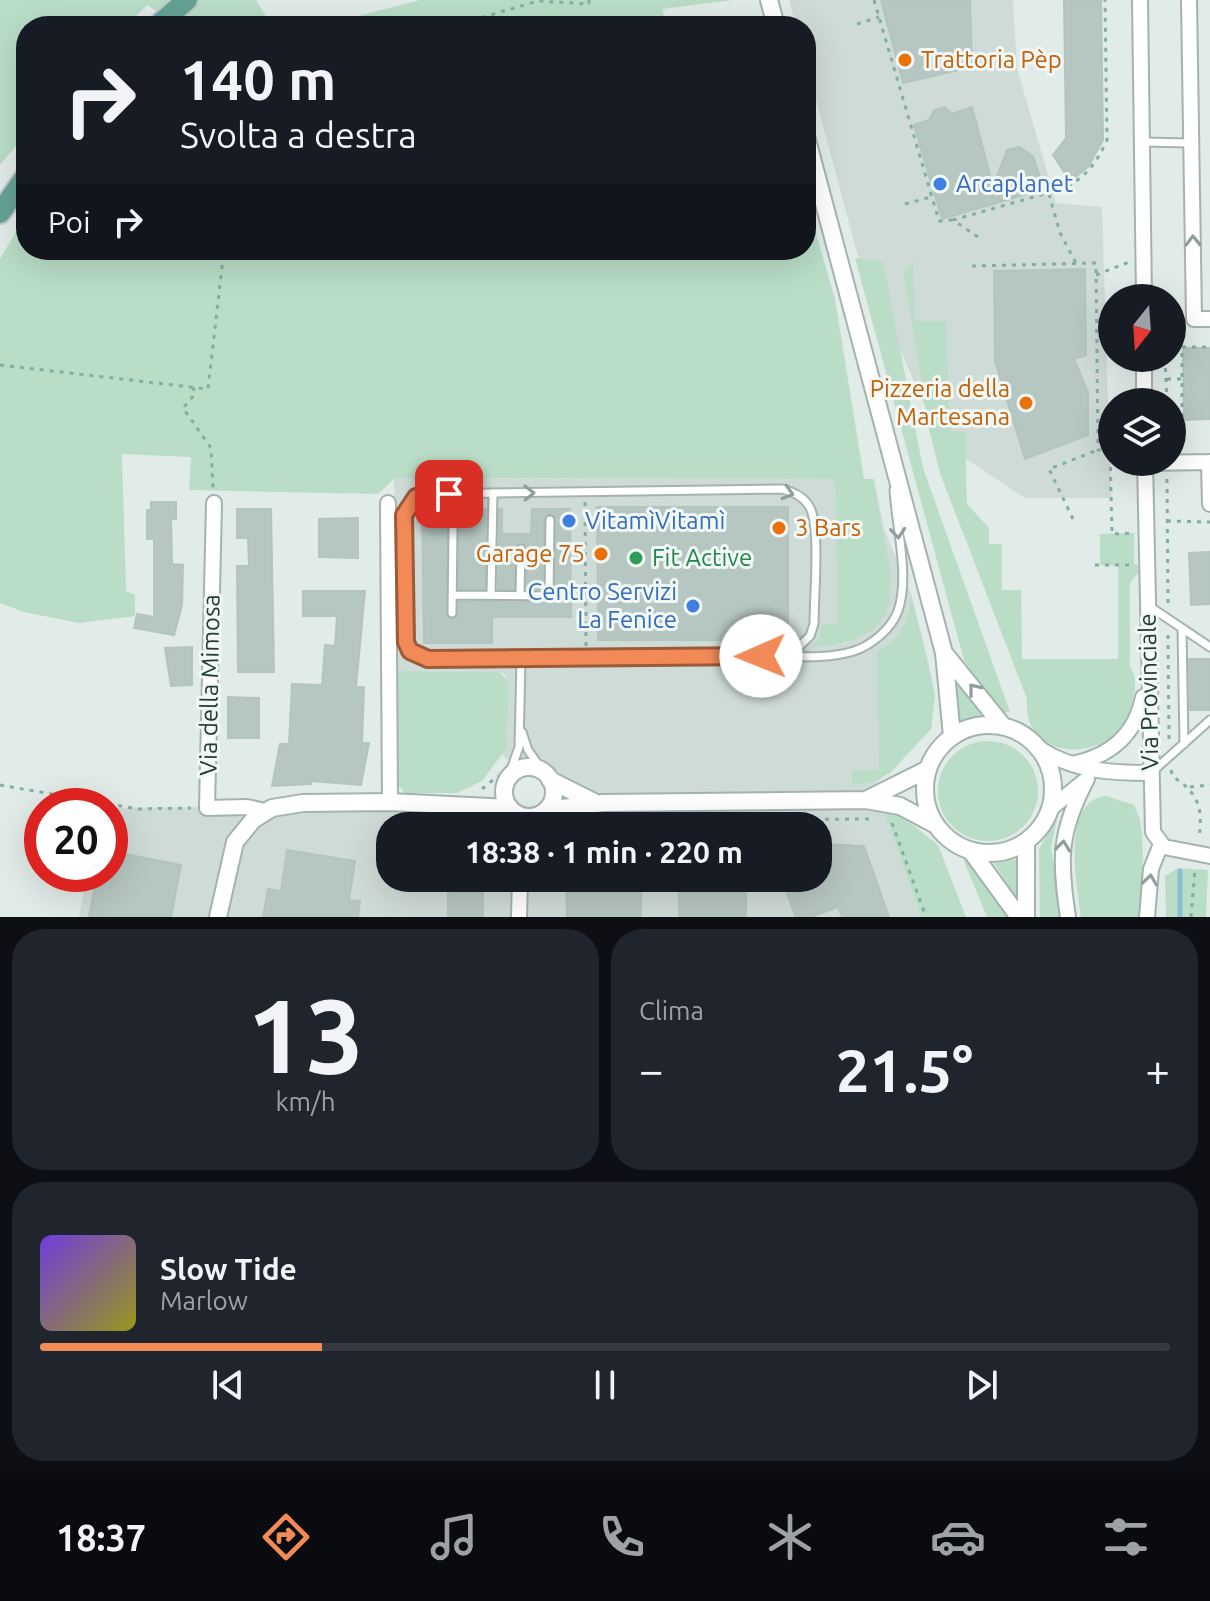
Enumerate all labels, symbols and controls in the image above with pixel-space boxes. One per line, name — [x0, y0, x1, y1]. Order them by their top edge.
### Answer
place label: Trattoria Pèp — [921, 46, 1062, 73]
icon: right — [48, 48, 152, 152]
text: 140 m — [180, 48, 336, 111]
marker: Trattoria Pèp — [896, 51, 914, 69]
text: Svolta a destra — [180, 114, 417, 155]
place label: Arcaplanet — [956, 170, 1074, 197]
marker: Arcaplanet — [931, 175, 949, 193]
icon: right — [106, 200, 150, 244]
text: Poi — [48, 205, 90, 239]
one-way arrow — [1184, 234, 1201, 247]
north arrow — [1098, 284, 1186, 372]
map controls — [1098, 284, 1186, 476]
place label: Pizzeria della Martesana — [870, 375, 1010, 430]
button: layers — [1098, 388, 1186, 476]
marker: Pizzeria della Martesana — [1017, 394, 1035, 412]
pin — [415, 460, 483, 528]
icon: arrive — [427, 472, 471, 516]
one-way arrow — [523, 484, 536, 501]
one-way arrow — [781, 484, 794, 500]
place label: VitamìVitamì — [585, 507, 725, 534]
marker: VitamìVitamì — [560, 512, 578, 530]
place label: 3 Bars — [795, 514, 861, 541]
marker: 3 Bars — [770, 519, 788, 537]
one-way arrow — [889, 527, 906, 540]
place label: Garage 75 — [476, 540, 585, 567]
place label: Fit Active — [652, 544, 752, 571]
marker: Garage 75 — [592, 545, 610, 563]
marker: Fit Active — [627, 549, 645, 567]
place label: Centro Servizi La Fenice — [527, 578, 677, 633]
street label: Via della Mimosa — [194, 594, 225, 776]
marker: Centro Servizi La Fenice — [684, 597, 702, 615]
street label: Via Provinciale — [1134, 613, 1163, 771]
position arrow — [719, 614, 803, 698]
one-way arrow — [969, 684, 983, 699]
speed limit sign: 20 — [24, 788, 128, 892]
text: 18:38 · 1 min · 220 m — [465, 835, 743, 869]
one-way arrow — [1054, 839, 1071, 852]
one-way arrow — [1141, 873, 1158, 887]
text: 13 — [247, 976, 364, 1093]
text: Clima — [639, 996, 704, 1025]
text: 21.5° — [836, 1036, 973, 1103]
text: − — [639, 1045, 664, 1094]
text: + — [1145, 1045, 1170, 1094]
text: km/h — [275, 1087, 336, 1116]
text: Slow Tide — [160, 1252, 297, 1286]
text: Marlow — [160, 1286, 248, 1315]
icon: previous — [206, 1363, 250, 1407]
icon: pause — [583, 1363, 627, 1407]
icon: next — [960, 1363, 1004, 1407]
icon: directions — [258, 1509, 314, 1565]
icon: music — [426, 1509, 482, 1565]
icon: phone — [594, 1509, 650, 1565]
icon: climate — [762, 1509, 818, 1565]
icon: car — [930, 1509, 986, 1565]
icon: filters — [1098, 1509, 1154, 1565]
text: 18:37 — [56, 1517, 146, 1558]

